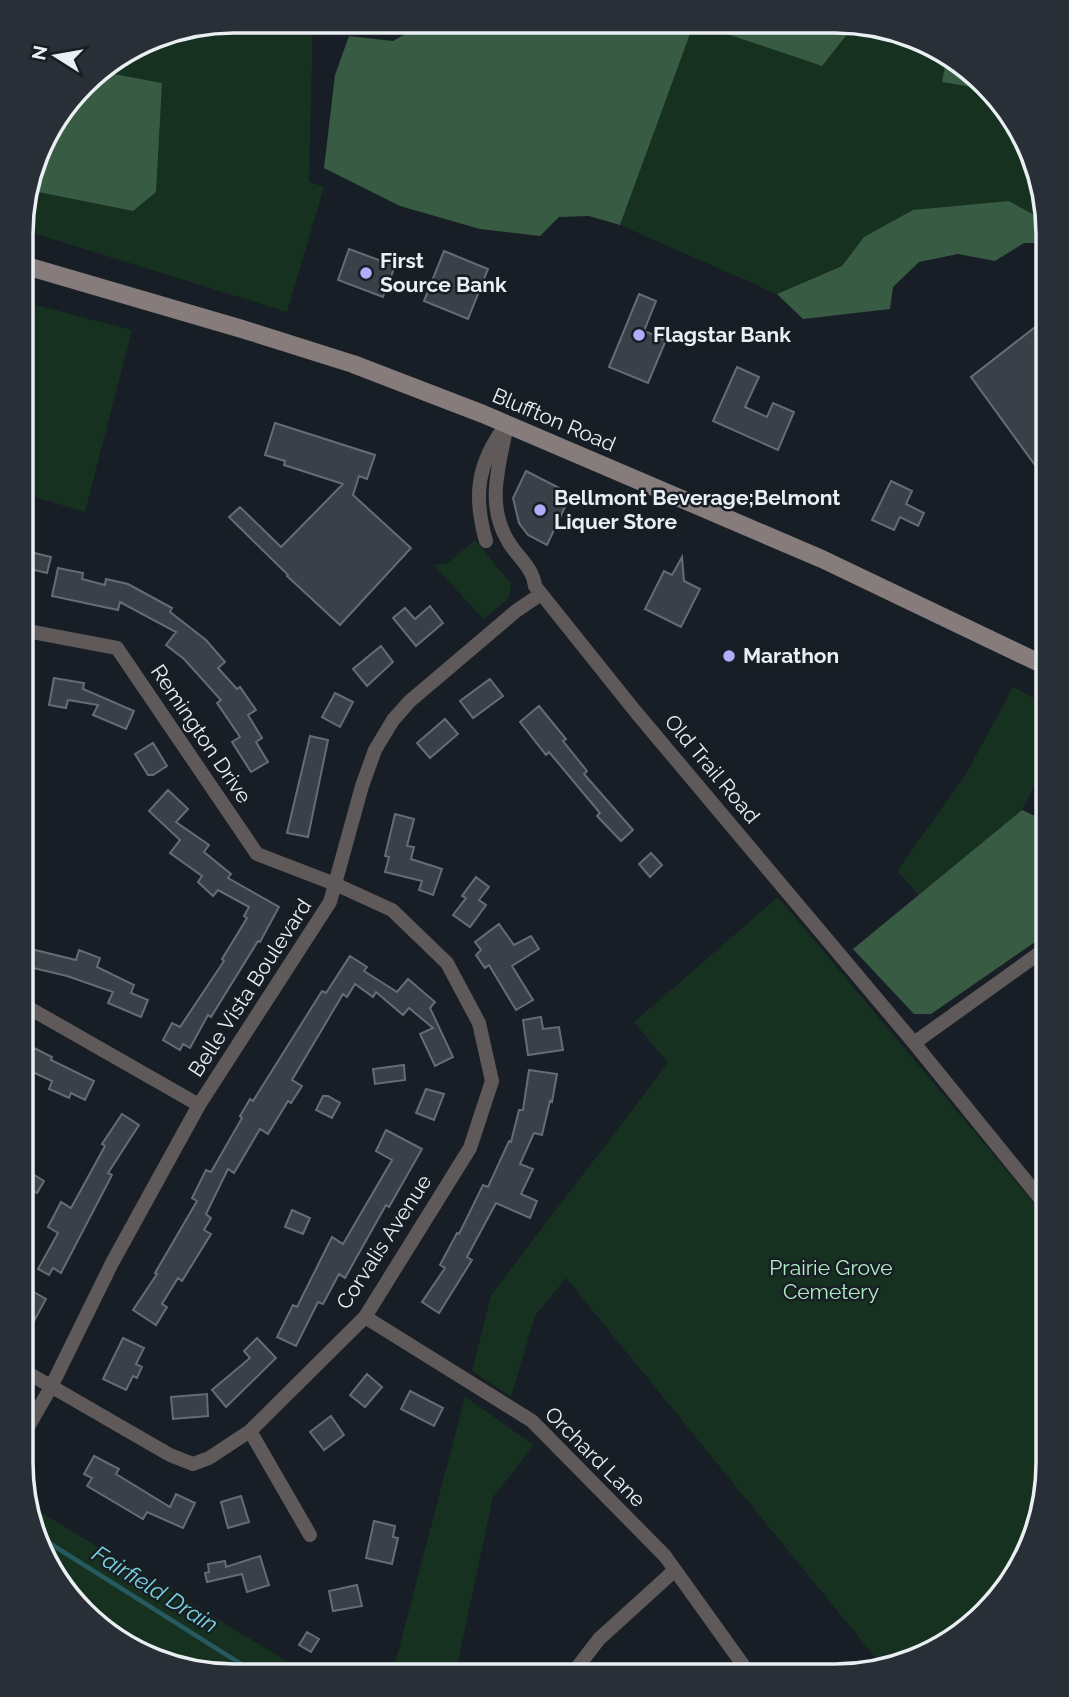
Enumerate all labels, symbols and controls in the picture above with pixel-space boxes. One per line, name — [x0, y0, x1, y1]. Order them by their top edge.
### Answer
north arrow — [21, 21, 91, 91]
text: N — [27, 44, 51, 62]
place label: First Source Bank — [380, 248, 507, 297]
marker: First Source Bank — [358, 265, 374, 281]
place label: Flagstar Bank — [653, 322, 791, 347]
marker: Flagstar Bank — [631, 327, 647, 343]
street label: Bluffton Road — [489, 382, 620, 457]
place label: Bellmont Beverage;Belmont Liquer Store — [554, 485, 840, 534]
marker: Bellmont Beverage;Belmont Liquer Store — [532, 502, 548, 518]
place label: Marathon — [743, 643, 839, 668]
marker: Marathon — [721, 648, 737, 664]
street label: Remington Drive — [146, 660, 257, 808]
street label: Old Trail Road — [660, 709, 765, 828]
street label: Belle Vista Boulevard — [183, 894, 316, 1081]
street label: Corvalis Avenue — [331, 1170, 436, 1314]
park label: Prairie Grove Cemetery — [769, 1255, 893, 1304]
street label: Orchard Lane — [540, 1401, 651, 1512]
water label: Fairfield Drain — [88, 1539, 223, 1638]

